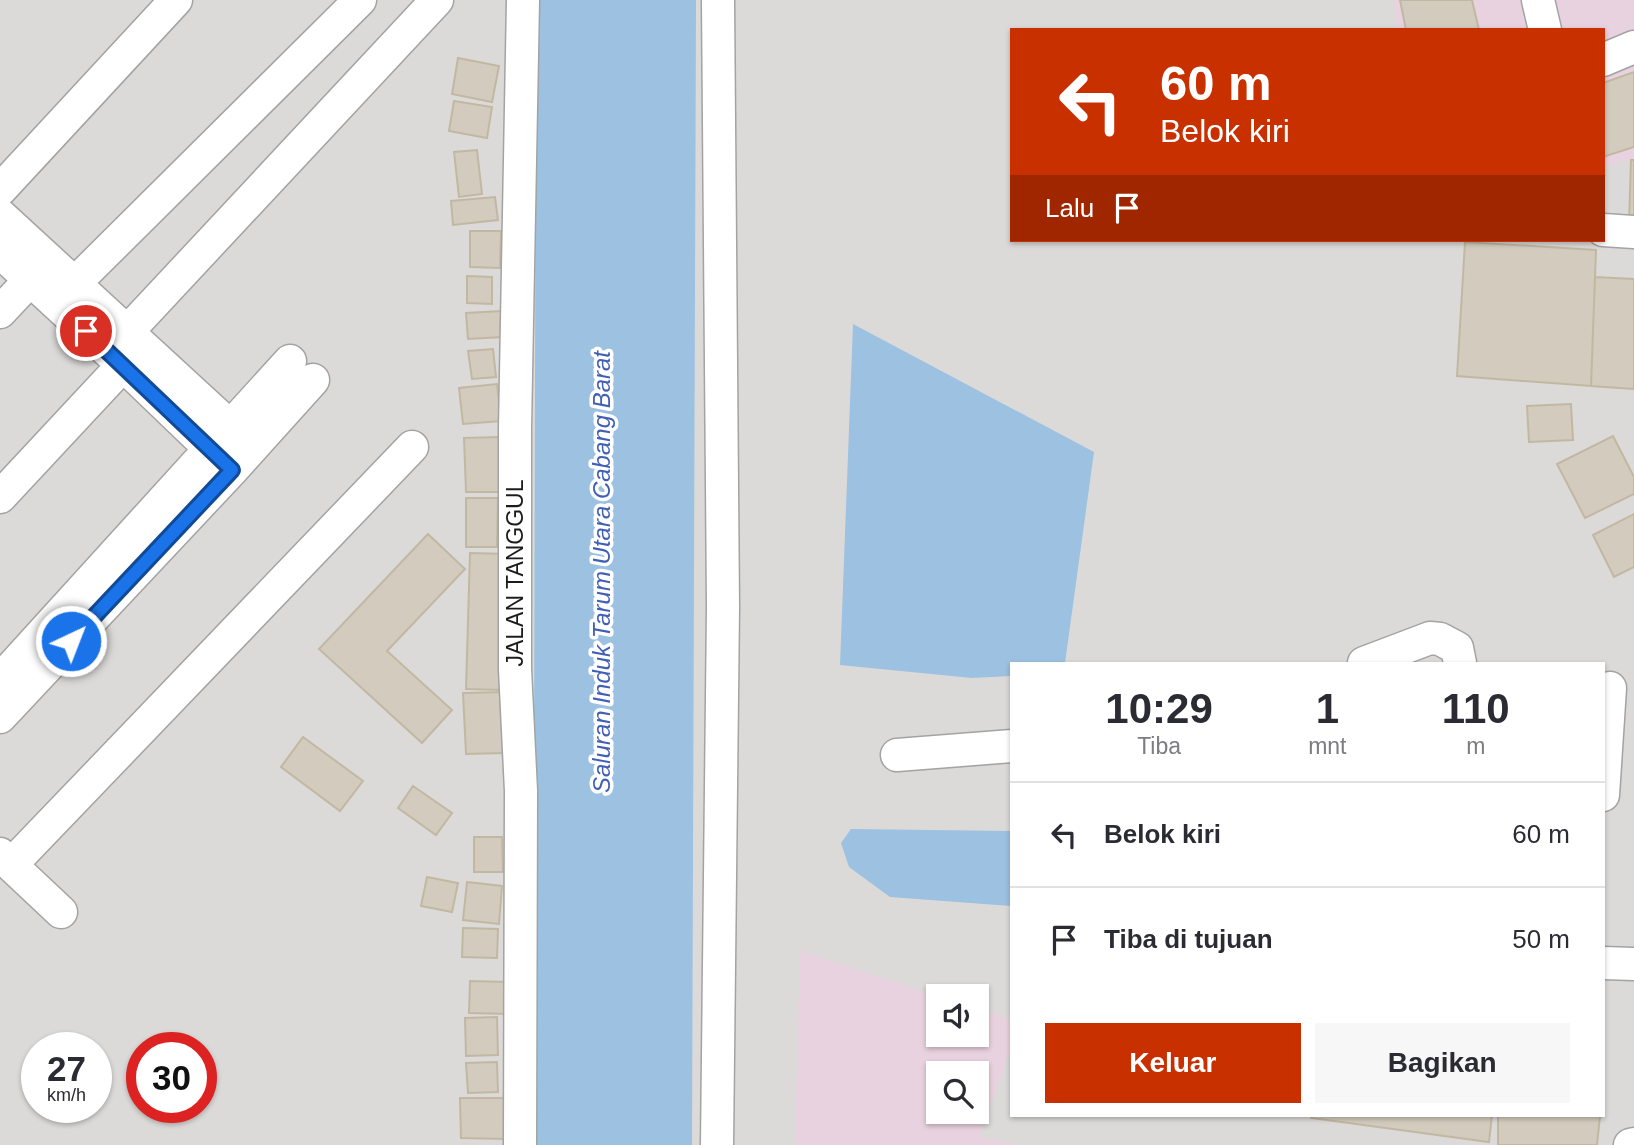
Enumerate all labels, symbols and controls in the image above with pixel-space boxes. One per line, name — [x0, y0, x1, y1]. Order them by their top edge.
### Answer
icon: left — [1045, 56, 1136, 147]
text: 60 m — [1160, 56, 1272, 110]
text: Belok kiri — [1160, 113, 1290, 149]
icon: arrive — [1108, 189, 1146, 227]
text: Lalu — [1045, 193, 1094, 223]
pin — [56, 301, 116, 361]
icon: arrive — [67, 312, 105, 350]
water label: Saluran Induk Tarum Utara Cabang Barat — [588, 350, 615, 793]
street label: JALAN TANGGUL — [502, 479, 528, 667]
position arrow — [34, 604, 108, 678]
text: 10:29 — [1105, 685, 1213, 732]
text: 1 — [1316, 685, 1339, 732]
text: 110 — [1442, 685, 1510, 732]
text: Tiba — [1137, 733, 1181, 759]
text: mnt — [1308, 733, 1346, 759]
text: m — [1466, 733, 1485, 759]
icon: left — [1045, 816, 1083, 854]
text: Belok kiri — [1104, 819, 1221, 849]
text: 60 m — [1512, 819, 1570, 849]
icon: arrive — [1045, 921, 1083, 959]
text: Tiba di tujuan — [1104, 924, 1273, 954]
text: 50 m — [1512, 924, 1570, 954]
map controls — [926, 984, 989, 1124]
button: sound — [926, 984, 989, 1047]
button: Keluar — [1045, 1023, 1301, 1103]
button: Bagikan — [1315, 1023, 1570, 1103]
speed limit sign: 30 — [126, 1032, 217, 1123]
text: 27 — [47, 1049, 86, 1088]
button: search — [926, 1061, 989, 1124]
text: km/h — [47, 1085, 86, 1105]

